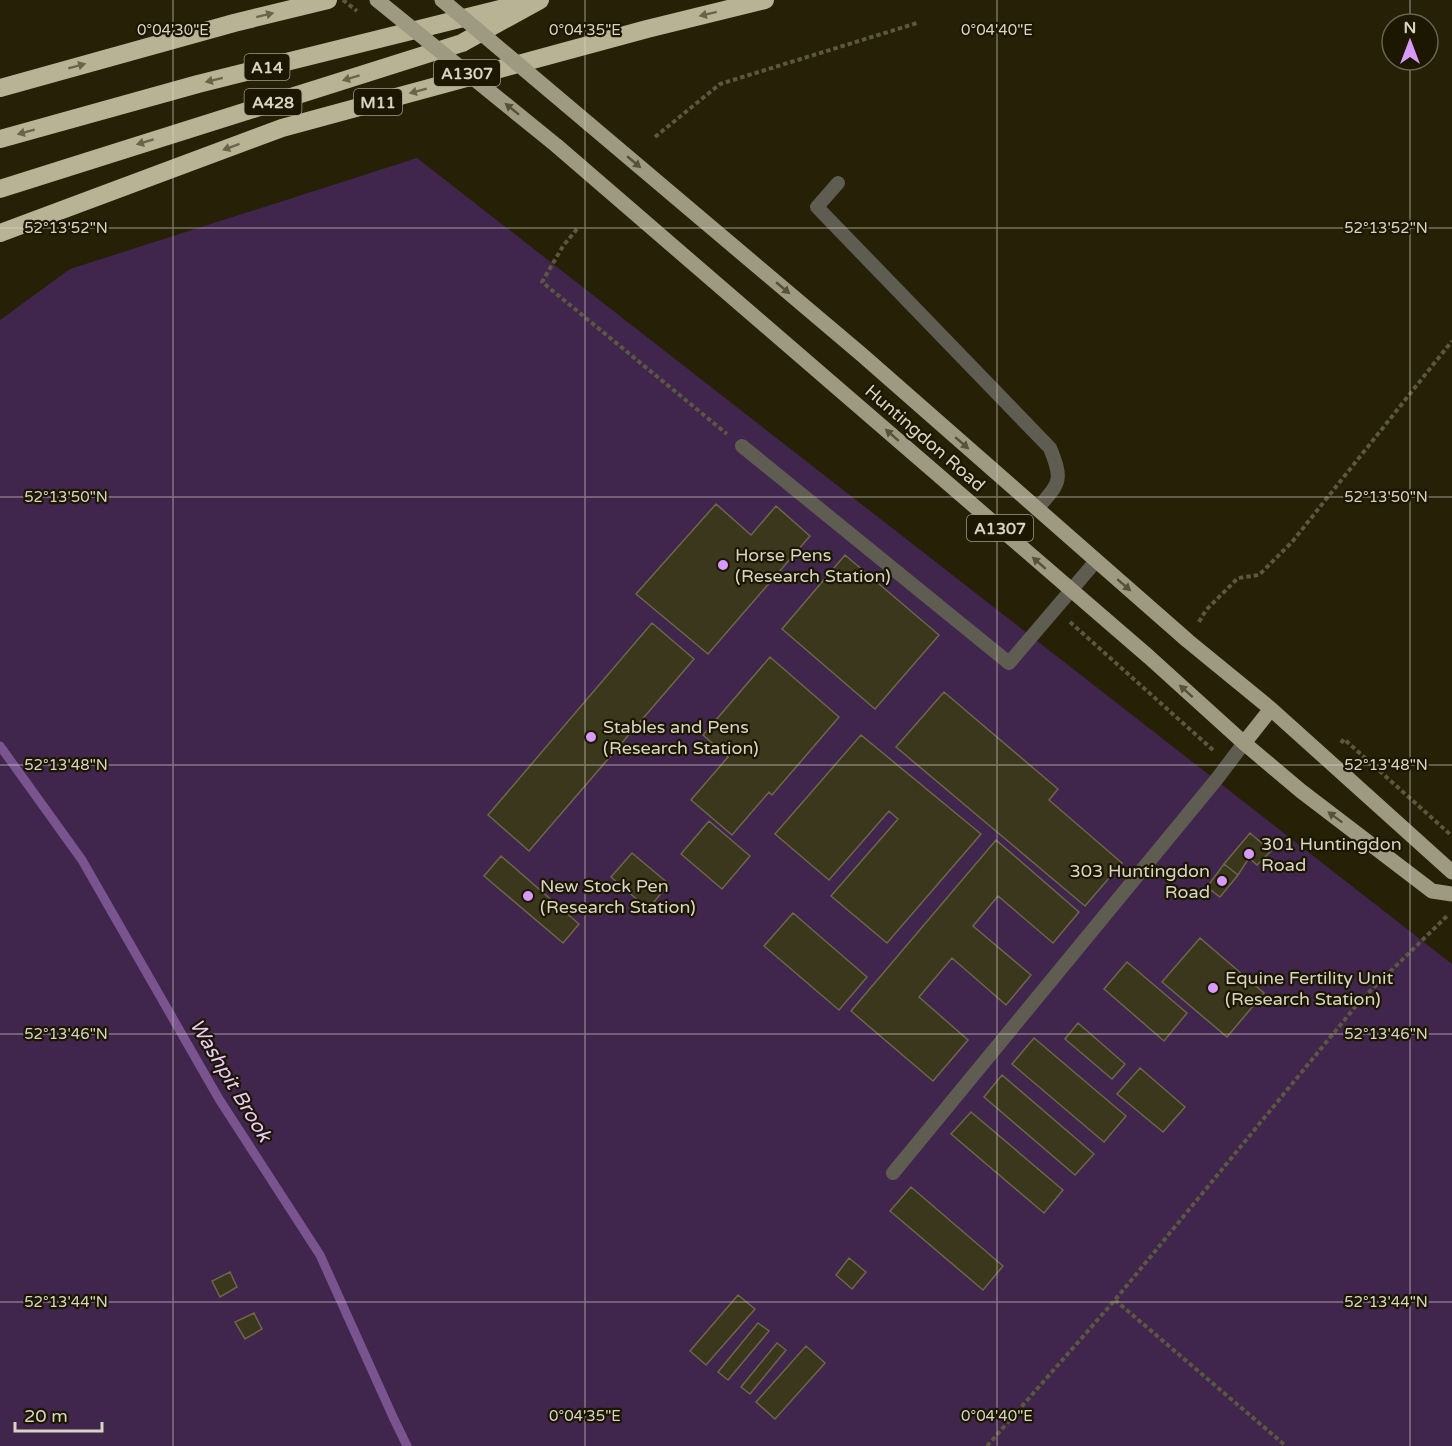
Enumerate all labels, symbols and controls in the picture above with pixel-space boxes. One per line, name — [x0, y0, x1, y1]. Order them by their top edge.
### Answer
one-way arrow — [699, 9, 717, 19]
one-way arrow — [256, 10, 274, 20]
north arrow — [1380, 12, 1440, 72]
text: N — [1404, 18, 1416, 38]
text: 0°04'30"E — [137, 21, 209, 39]
text: 0°04'35"E — [549, 21, 621, 39]
text: 0°04'40"E — [961, 21, 1033, 39]
road number: A14 — [244, 54, 290, 80]
road number: A1307 — [434, 60, 500, 86]
one-way arrow — [68, 61, 86, 71]
one-way arrow — [342, 74, 360, 83]
one-way arrow — [205, 76, 224, 86]
one-way arrow — [409, 87, 427, 96]
road number: A428 — [244, 89, 302, 115]
road number: M11 — [354, 89, 402, 115]
one-way arrow — [504, 103, 520, 116]
one-way arrow — [17, 127, 36, 137]
one-way arrow — [136, 138, 154, 147]
one-way arrow — [222, 142, 240, 152]
one-way arrow — [626, 155, 642, 168]
text: 52°13'52"N — [24, 219, 108, 237]
text: 52°13'52"N — [1344, 219, 1428, 237]
one-way arrow — [775, 281, 790, 294]
street label: Huntingdon Road — [860, 380, 990, 496]
one-way arrow — [884, 428, 899, 442]
one-way arrow — [954, 436, 969, 449]
text: 52°13'50"N — [24, 488, 108, 506]
text: 52°13'50"N — [1344, 488, 1428, 506]
road number: A1307 — [967, 515, 1033, 541]
place label: Horse Pens (Research Station) — [735, 544, 891, 587]
one-way arrow — [1031, 556, 1047, 569]
marker: Horse Pens (Research Station) — [716, 558, 730, 572]
one-way arrow — [1116, 578, 1131, 591]
one-way arrow — [1179, 685, 1194, 698]
place label: Stables and Pens (Research Station) — [603, 716, 759, 759]
marker: Stables and Pens (Research Station) — [584, 730, 598, 744]
text: 52°13'48"N — [24, 756, 108, 774]
text: 52°13'48"N — [1344, 756, 1428, 774]
one-way arrow — [1327, 811, 1342, 823]
place label: 301 Huntingdon Road — [1261, 833, 1402, 876]
marker: 301 Huntingdon Road — [1242, 847, 1256, 861]
place label: 303 Huntingdon Road — [1069, 860, 1210, 903]
marker: 303 Huntingdon Road — [1215, 874, 1229, 888]
place label: New Stock Pen (Research Station) — [540, 875, 696, 918]
marker: New Stock Pen (Research Station) — [521, 889, 535, 903]
place label: Equine Fertility Unit (Research Station) — [1225, 967, 1393, 1010]
marker: Equine Fertility Unit (Research Station) — [1206, 981, 1220, 995]
water label: Washpit Brook — [184, 1015, 277, 1148]
text: 52°13'46"N — [24, 1025, 108, 1043]
text: 52°13'46"N — [1344, 1025, 1428, 1043]
text: 52°13'44"N — [24, 1293, 108, 1311]
text: 52°13'44"N — [1344, 1293, 1428, 1311]
scale bar — [15, 1395, 102, 1433]
text: 20 m — [24, 1405, 68, 1427]
text: 0°04'35"E — [549, 1407, 621, 1425]
text: 0°04'40"E — [961, 1407, 1033, 1425]

